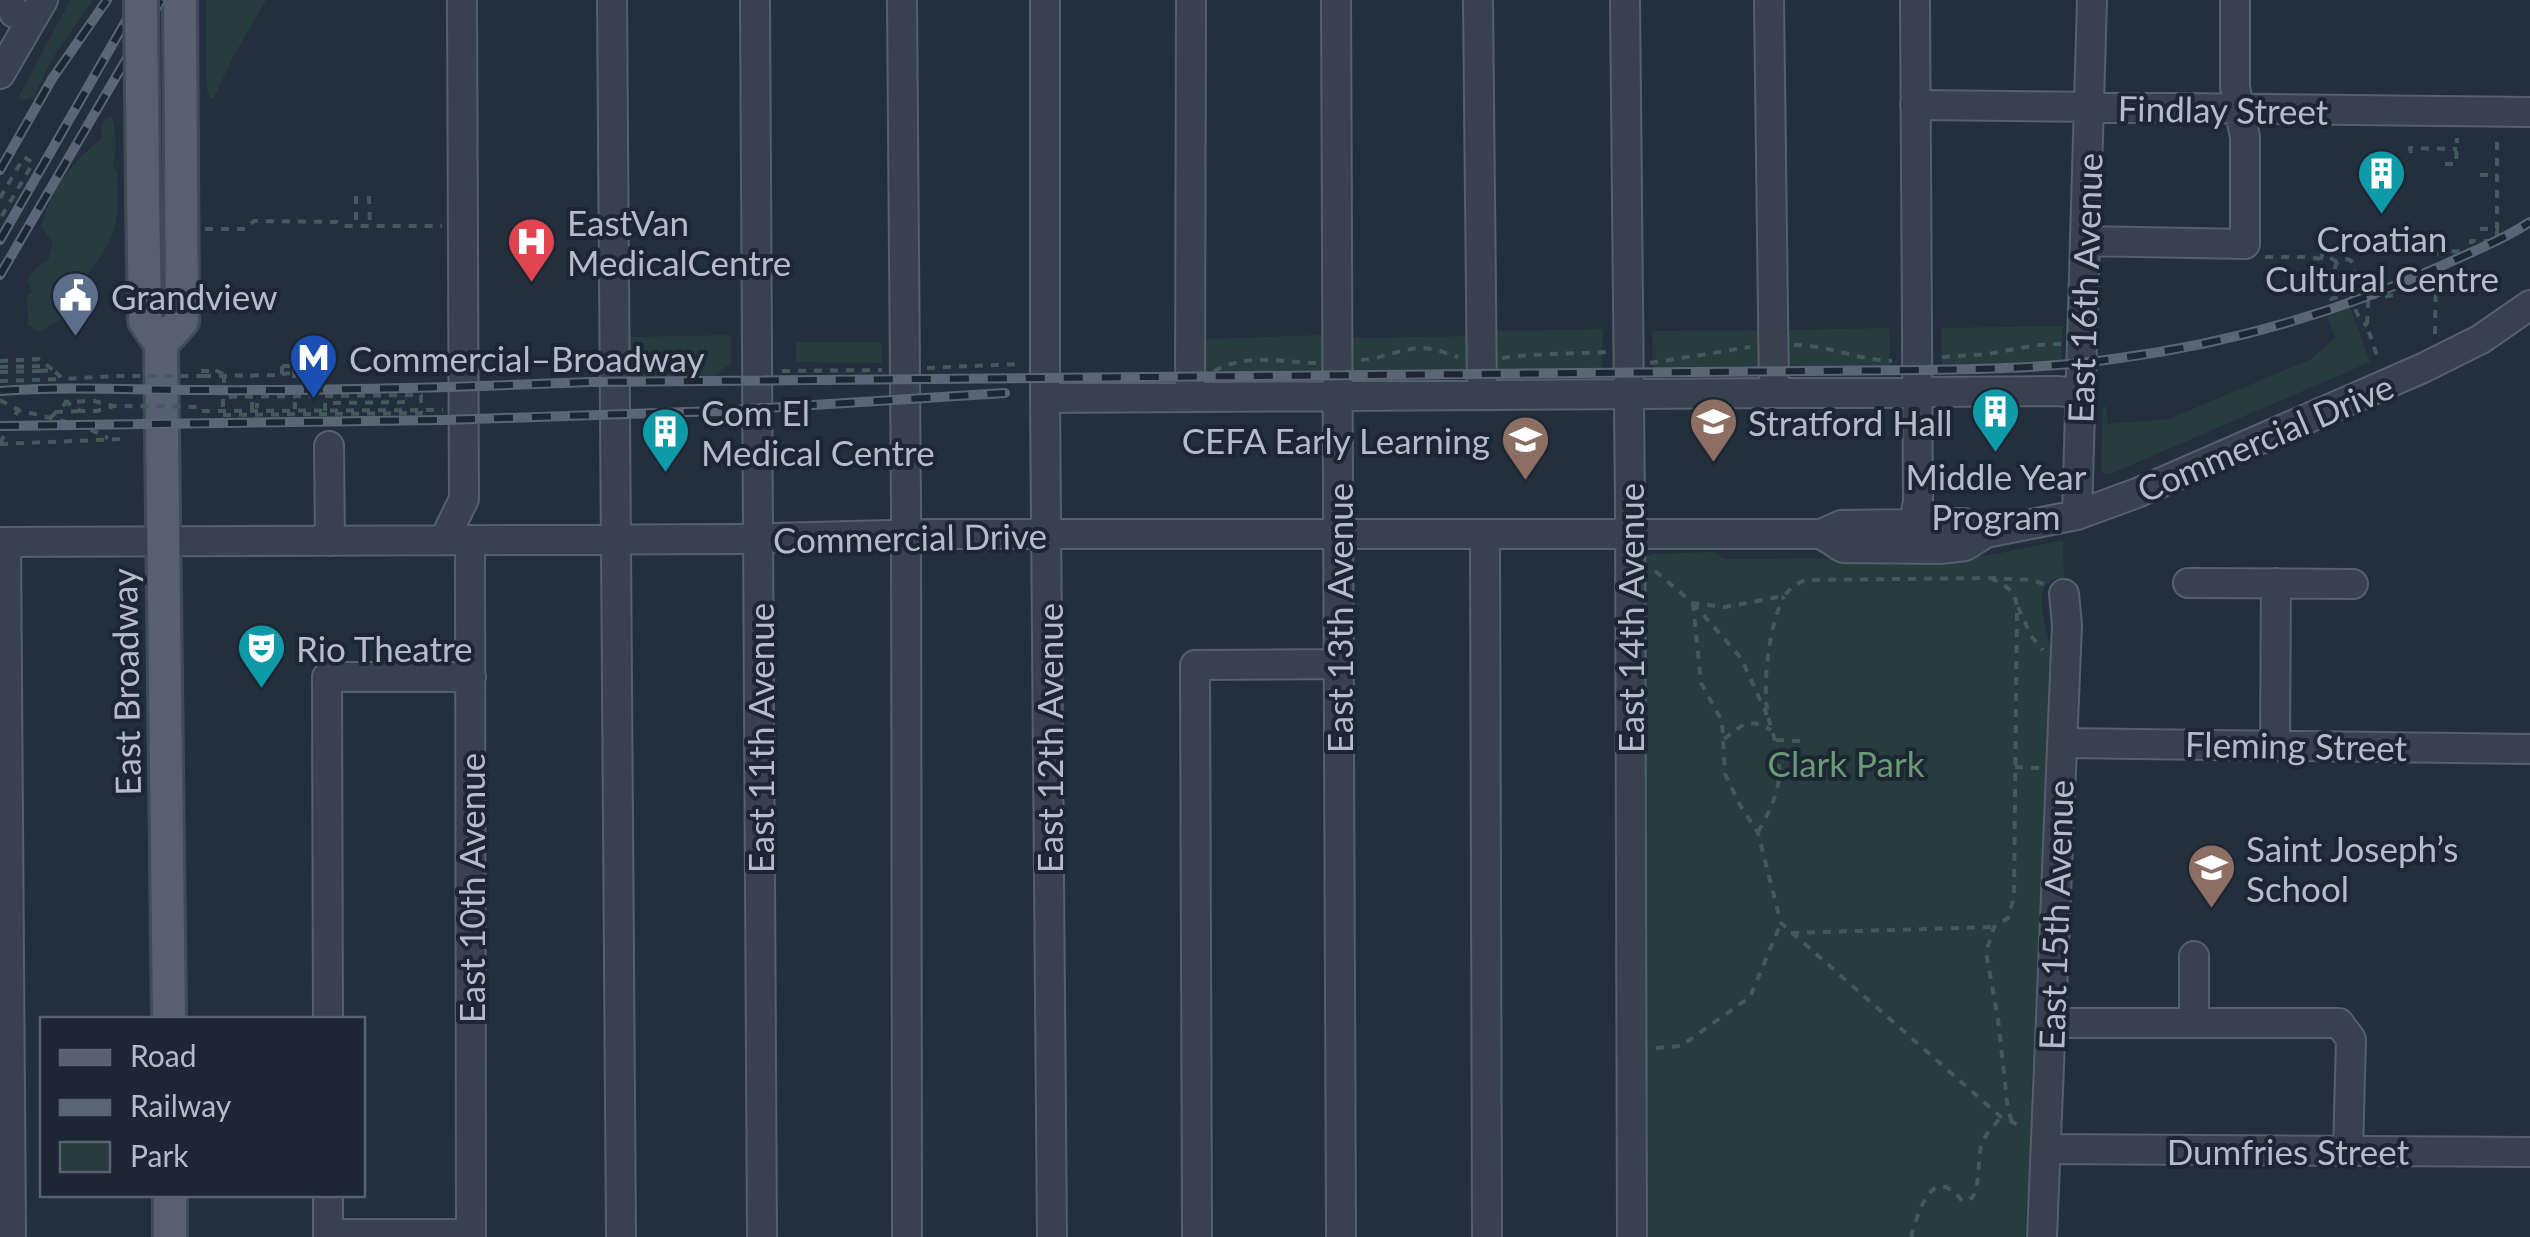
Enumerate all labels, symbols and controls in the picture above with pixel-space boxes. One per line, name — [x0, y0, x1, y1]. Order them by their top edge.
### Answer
street label: Findlay Street — [2117, 86, 2329, 132]
building icon: Croatian Cultural Centre — [2356, 148, 2408, 216]
street label: East 16th Avenue — [2058, 152, 2110, 424]
place label: EastVan MedicalCentre — [567, 201, 791, 283]
hospital icon: EastVan MedicalCentre — [506, 216, 558, 284]
place label: Croatian Cultural Centre — [2265, 217, 2499, 299]
public building icon: Grandview — [50, 270, 102, 338]
place label: Grandview — [111, 275, 278, 317]
metro station icon: Commercial–Broadway — [288, 332, 340, 400]
place label: Commercial–Broadway — [349, 337, 704, 379]
street label: Commercial Drive — [2131, 364, 2399, 510]
building icon: Middle Year Program — [1970, 386, 2022, 454]
place label: Com El Medical Centre — [701, 391, 935, 473]
school or university icon: Stratford Hall — [1687, 396, 1739, 464]
place label: Stratford Hall — [1748, 401, 1952, 443]
building icon: Com El Medical Centre — [640, 406, 692, 474]
school or university icon: CEFA Early Learning — [1499, 414, 1551, 482]
place label: CEFA Early Learning — [1182, 419, 1490, 461]
place label: Middle Year Program — [1906, 455, 2087, 537]
street label: East 13th Avenue — [1318, 483, 1360, 753]
street label: East 14th Avenue — [1609, 483, 1651, 753]
street label: Commercial Drive — [773, 514, 1047, 560]
street label: East Broadway — [102, 568, 148, 796]
street label: East 11th Avenue — [739, 603, 781, 873]
street label: East 12th Avenue — [1028, 603, 1070, 873]
theatre icon: Rio Theatre — [235, 622, 287, 690]
place label: Rio Theatre — [296, 627, 472, 669]
street label: Fleming Street — [2185, 722, 2408, 768]
park label: Clark Park — [1768, 742, 1925, 784]
street label: East 10th Avenue — [450, 753, 492, 1023]
street label: East 15th Avenue — [2029, 779, 2081, 1051]
place label: Saint Joseph’s School — [2246, 827, 2458, 909]
school or university icon: Saint Joseph’s School — [2185, 842, 2237, 910]
legend — [40, 1017, 365, 1197]
text: Road — [130, 1037, 197, 1073]
text: Railway — [130, 1087, 232, 1123]
street label: Dumfries Street — [2167, 1130, 2410, 1172]
text: Park — [130, 1137, 189, 1173]

